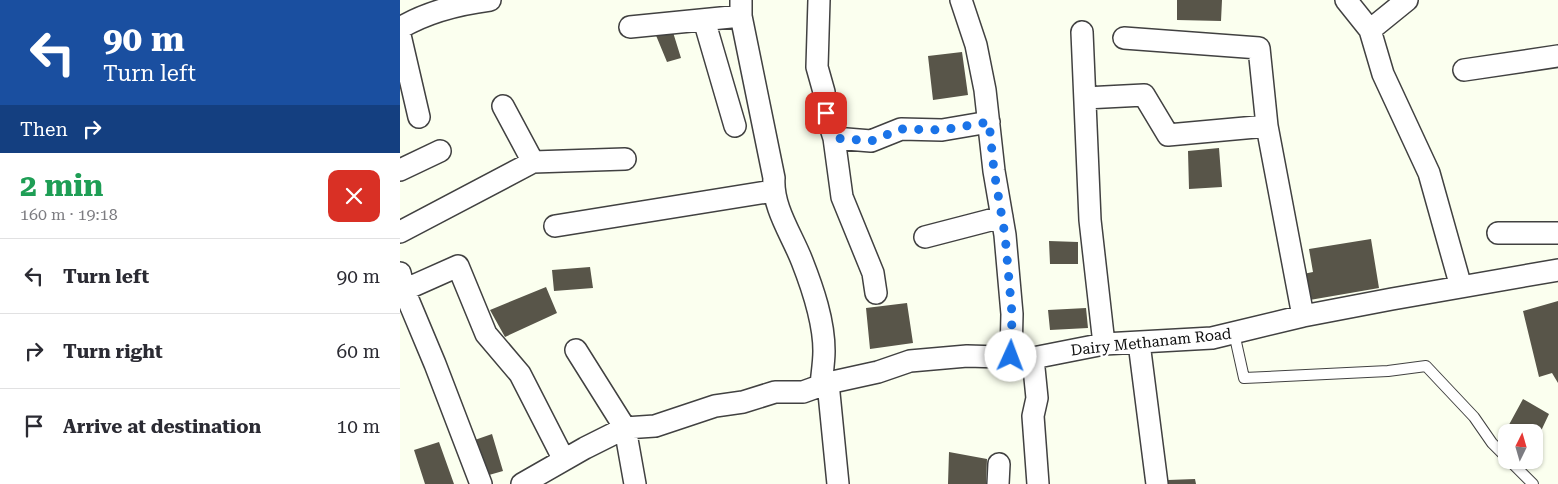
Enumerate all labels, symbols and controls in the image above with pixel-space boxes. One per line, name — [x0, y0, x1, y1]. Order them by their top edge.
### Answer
text: 90 m — [103, 19, 185, 60]
icon: left — [20, 20, 85, 85]
text: Turn left — [103, 61, 196, 86]
pin — [805, 92, 847, 134]
icon: arrive — [812, 99, 840, 127]
icon: right — [78, 115, 106, 143]
text: Then — [20, 118, 68, 141]
text: 2 min — [20, 168, 103, 203]
button: close — [328, 170, 380, 222]
text: 160 m · 19:18 — [20, 205, 118, 224]
icon: left — [20, 262, 48, 290]
text: Turn left — [63, 265, 149, 288]
text: 90 m — [337, 265, 380, 288]
street label: Dairy Methanam Road — [1070, 325, 1233, 359]
position arrow — [984, 329, 1036, 381]
icon: right — [20, 337, 48, 365]
text: Turn right — [63, 340, 163, 363]
text: 60 m — [337, 340, 380, 363]
icon: arrive — [20, 412, 48, 440]
text: Arrive at destination — [63, 415, 261, 438]
text: 10 m — [337, 415, 380, 438]
north arrow — [1498, 424, 1542, 469]
map controls — [1498, 424, 1543, 469]

